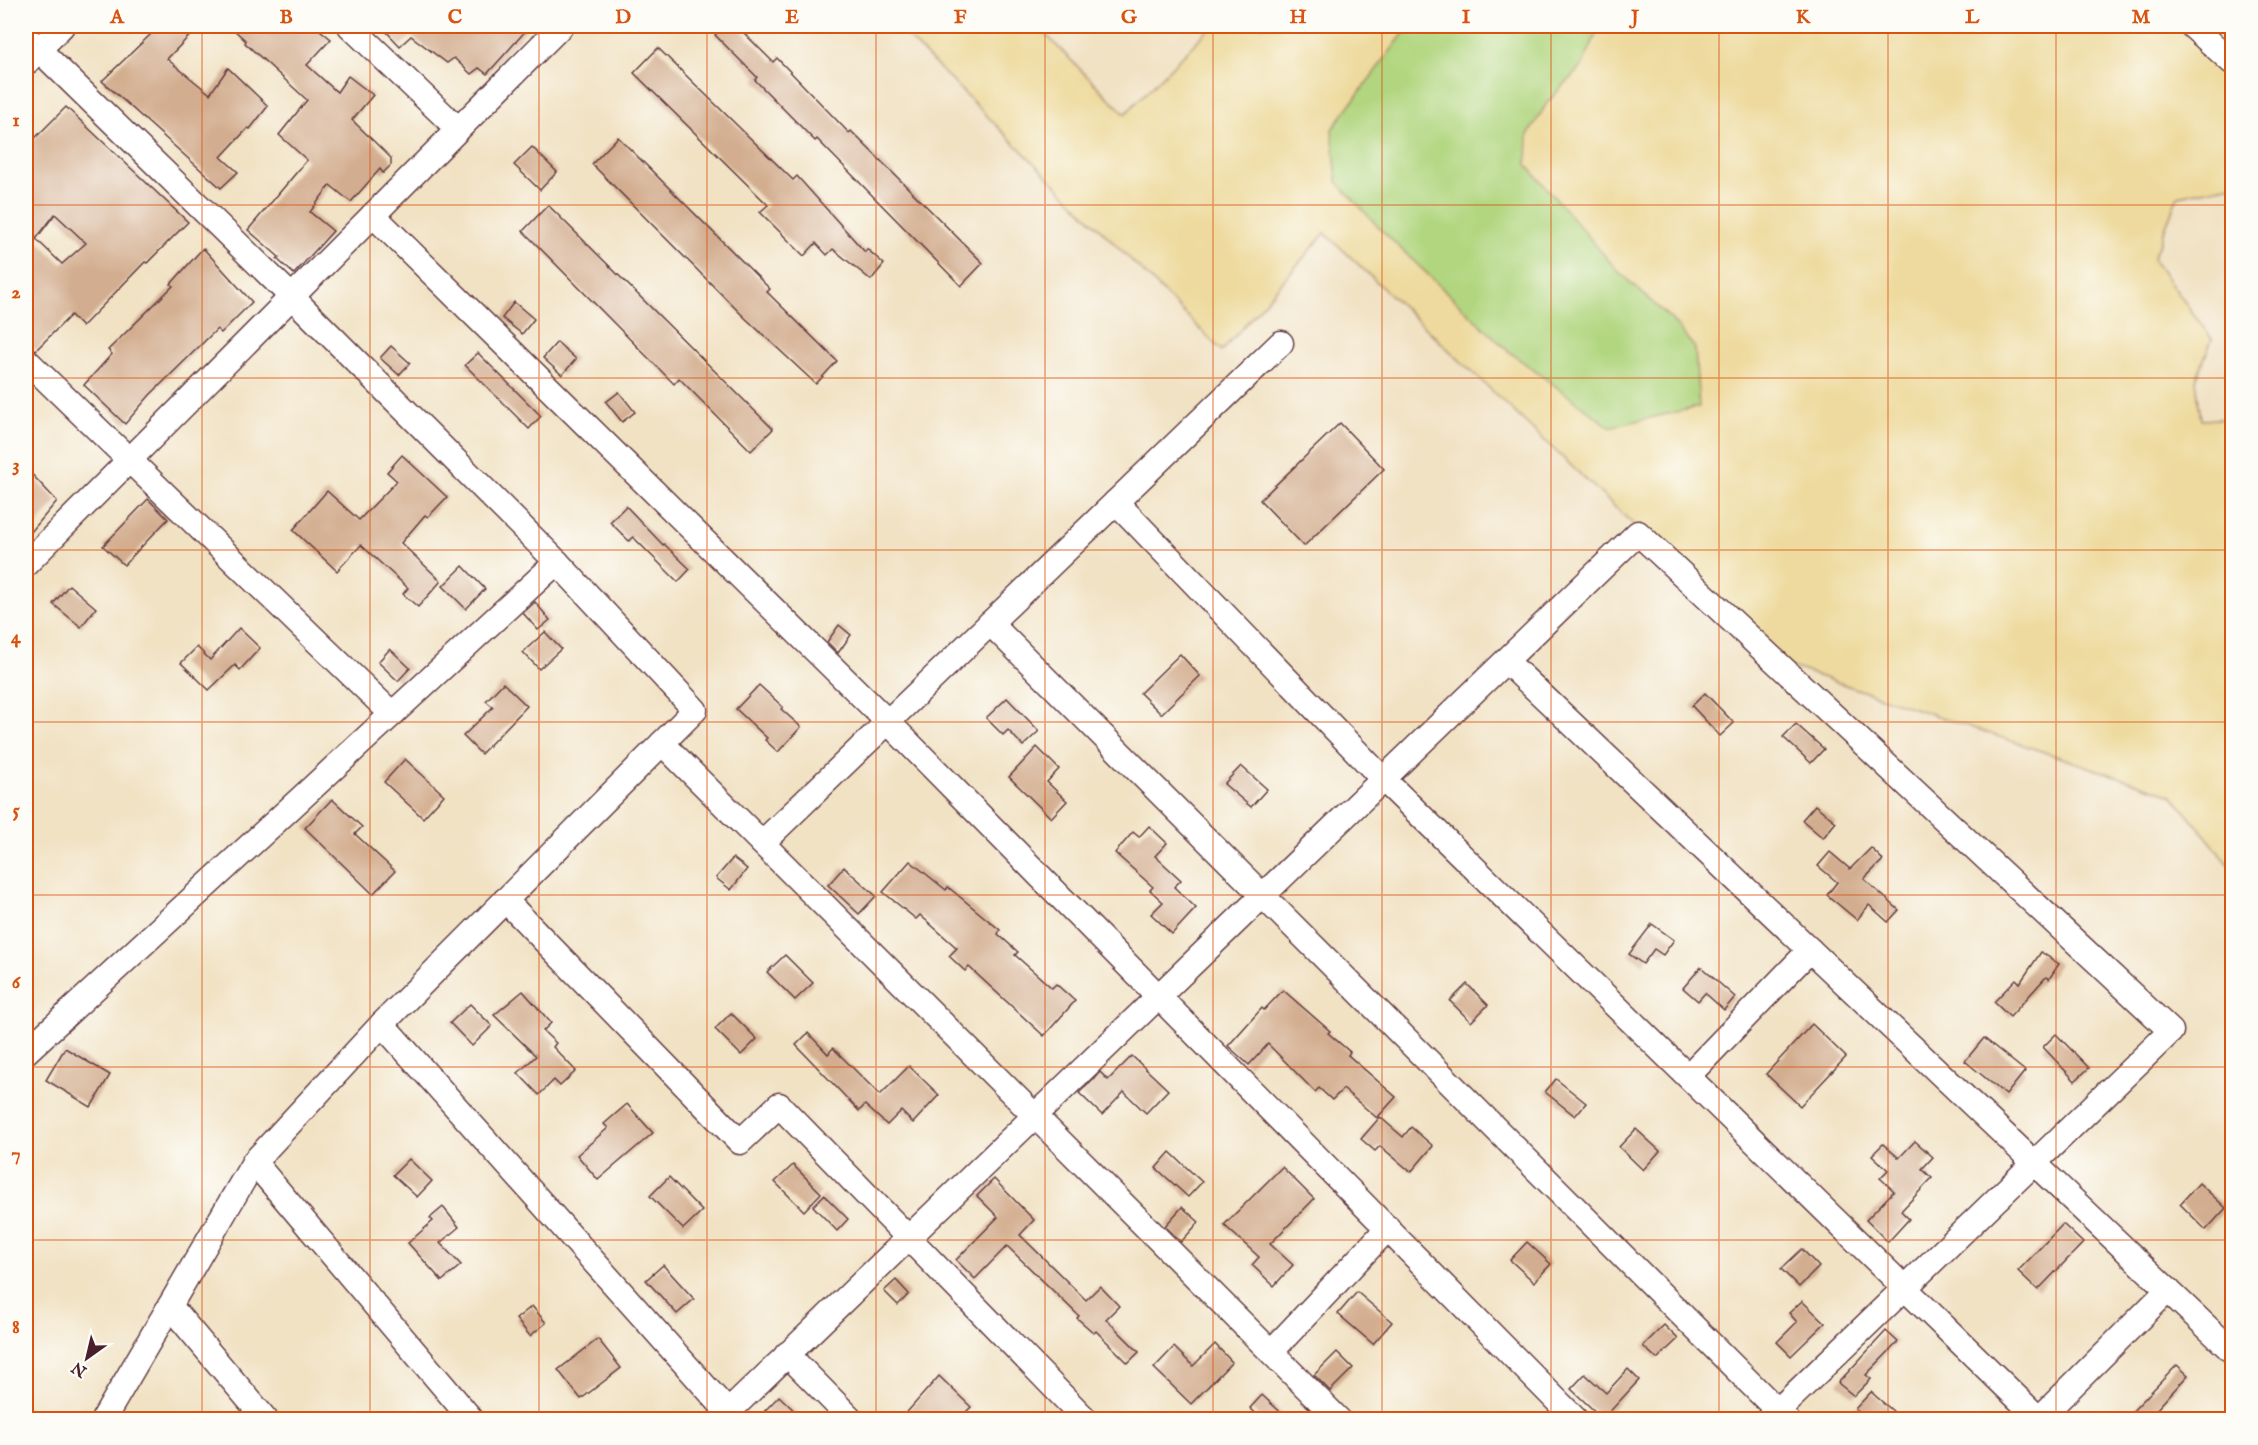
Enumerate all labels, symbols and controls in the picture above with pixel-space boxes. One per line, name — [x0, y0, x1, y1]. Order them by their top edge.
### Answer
text: A — [109, 5, 125, 30]
text: B — [279, 5, 293, 30]
text: C — [448, 5, 462, 30]
text: D — [615, 5, 631, 30]
text: E — [785, 5, 799, 30]
text: F — [954, 5, 967, 30]
text: G — [1121, 5, 1138, 30]
text: H — [1289, 5, 1307, 30]
text: I — [1462, 5, 1471, 30]
text: J — [1628, 5, 1640, 30]
text: K — [1796, 5, 1812, 30]
text: L — [1965, 5, 1980, 30]
text: M — [2132, 5, 2151, 30]
text: 1 — [12, 108, 20, 133]
text: 2 — [11, 280, 21, 305]
text: 3 — [12, 453, 20, 478]
text: 4 — [11, 625, 22, 650]
text: 5 — [12, 798, 20, 823]
text: 6 — [12, 970, 22, 995]
text: 7 — [11, 1142, 21, 1167]
text: 8 — [12, 1315, 20, 1340]
north arrow — [57, 1328, 117, 1388]
text: N — [68, 1357, 92, 1381]

